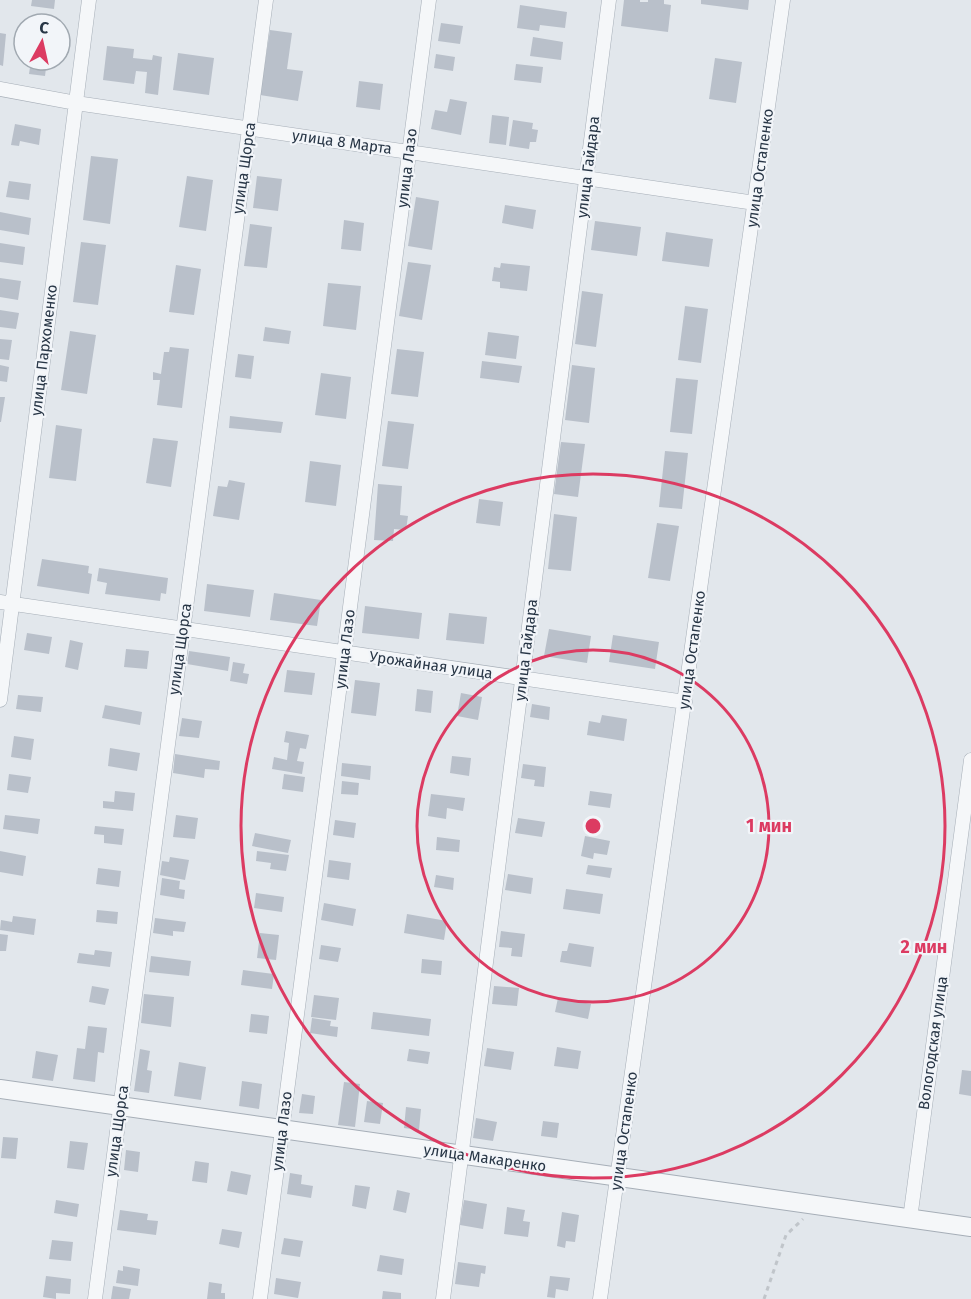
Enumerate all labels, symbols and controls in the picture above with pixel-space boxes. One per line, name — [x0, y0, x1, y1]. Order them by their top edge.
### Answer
north arrow — [12, 12, 72, 72]
text: С — [38, 18, 51, 38]
street label: улица Остапенко — [743, 107, 777, 229]
street label: улица Гайдара — [573, 115, 603, 219]
street label: улица Щорса — [229, 121, 259, 215]
street label: улица 8 Марта — [291, 126, 393, 158]
street label: улица Лазо — [393, 127, 421, 209]
street label: улица Пархоменко — [27, 283, 61, 417]
street label: улица Остапенко — [675, 589, 709, 711]
street label: улица Гайдара — [511, 598, 541, 702]
street label: улица Щорса — [165, 602, 195, 696]
street label: улица Лазо — [331, 608, 359, 690]
street label: Урожайная улица — [368, 647, 494, 683]
text: 1 мин — [746, 815, 792, 837]
centre of rings — [583, 816, 603, 836]
text: 2 мин — [901, 936, 947, 958]
street label: Вологодская улица — [915, 975, 951, 1111]
street label: улица Остапенко — [607, 1070, 641, 1192]
street label: улица Щорса — [102, 1084, 132, 1178]
street label: улица Лазо — [268, 1090, 296, 1172]
street label: улица Макаренко — [422, 1140, 548, 1176]

